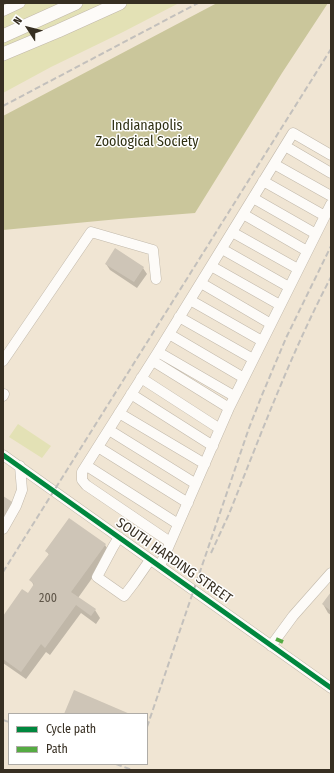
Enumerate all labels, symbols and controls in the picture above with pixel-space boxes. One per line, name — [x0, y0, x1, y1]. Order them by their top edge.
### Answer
north arrow — [8, 8, 48, 48]
text: N — [11, 14, 25, 27]
park label: Indianapolis Zoological Society — [95, 118, 199, 150]
street label: SOUTH HARDING STREET — [113, 515, 235, 607]
house number: 200 — [39, 592, 57, 606]
legend — [8, 713, 148, 765]
text: Cycle path — [46, 722, 96, 736]
text: Path — [46, 742, 68, 756]

